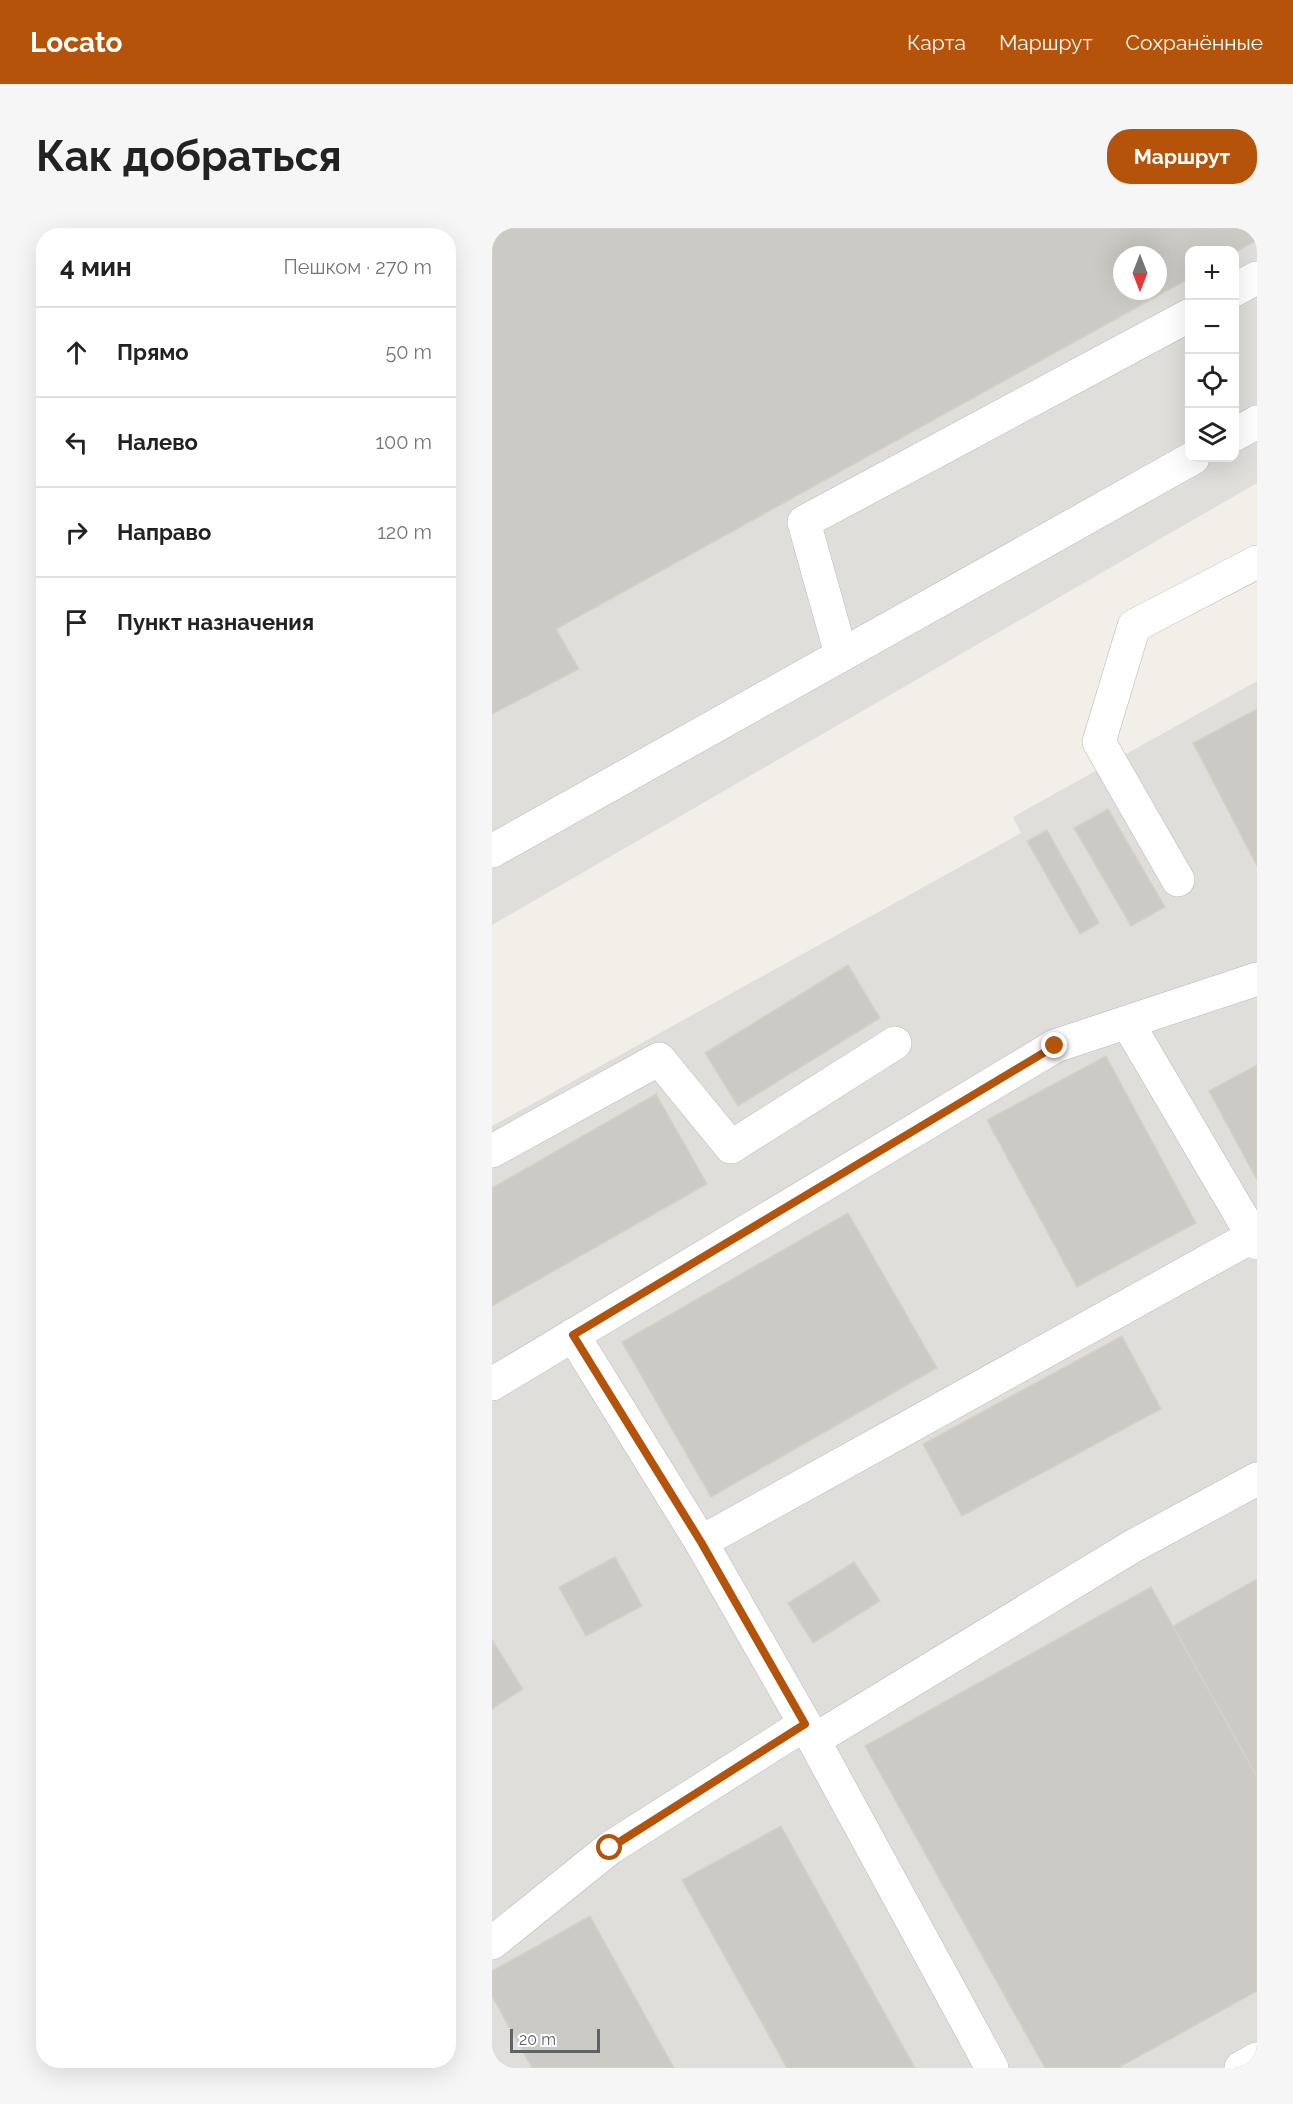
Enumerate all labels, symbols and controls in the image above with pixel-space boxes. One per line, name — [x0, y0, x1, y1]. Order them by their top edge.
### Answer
text: Locato — [30, 26, 122, 59]
text: Карта — [907, 30, 966, 55]
text: Маршрут — [999, 30, 1092, 55]
text: Сохранённые — [1125, 30, 1263, 55]
button: Маршрут — [1107, 129, 1257, 184]
text: Как добраться — [36, 132, 342, 181]
north arrow — [1113, 246, 1167, 300]
map controls — [1185, 246, 1239, 462]
button: + — [1185, 246, 1239, 300]
text: 4 мин — [60, 252, 132, 282]
text: Пешком · 270 m — [284, 255, 432, 279]
button: − — [1185, 300, 1239, 354]
icon: ahead — [60, 336, 93, 369]
text: Прямо — [117, 339, 189, 365]
text: 50 m — [385, 340, 432, 364]
button: locate — [1185, 354, 1239, 408]
button: layers — [1185, 408, 1239, 462]
icon: left — [60, 426, 93, 459]
text: Налево — [117, 429, 198, 455]
text: 100 m — [375, 430, 432, 454]
icon: right — [60, 516, 93, 549]
text: Направо — [117, 519, 211, 545]
text: 120 m — [377, 520, 432, 544]
icon: arrive — [60, 606, 93, 639]
text: Пункт назначения — [117, 609, 314, 635]
route end — [1041, 1032, 1067, 1058]
route start — [596, 1834, 622, 1860]
scale bar — [510, 2026, 600, 2054]
text: 20 m — [519, 2030, 556, 2049]

